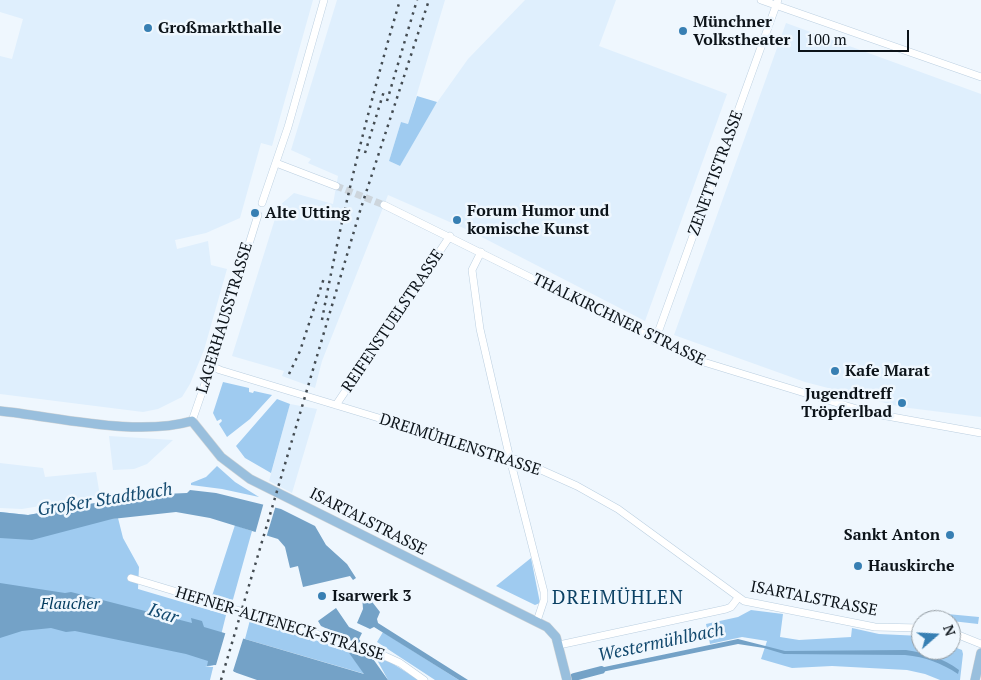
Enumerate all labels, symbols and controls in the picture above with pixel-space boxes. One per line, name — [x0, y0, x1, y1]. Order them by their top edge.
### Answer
place label: Münchner Volkstheater — [693, 12, 791, 50]
place label: Großmarkthalle — [158, 18, 282, 38]
scale bar — [801, 20, 912, 52]
marker: Großmarkthalle — [142, 22, 154, 34]
marker: Münchner Volkstheater — [677, 25, 689, 37]
text: 100 m — [806, 29, 847, 49]
street label: ZENETTISTRASSE — [684, 108, 748, 238]
place label: Forum Humor und komische Kunst — [467, 201, 609, 239]
place label: Alte Utting — [265, 203, 350, 223]
marker: Alte Utting — [249, 207, 261, 219]
marker: Forum Humor und komische Kunst — [451, 214, 463, 226]
street label: LAGERHAUSSTRASSE — [193, 240, 257, 396]
street label: REIFENSTUELSTRASSE — [338, 246, 448, 396]
street label: THALKIRCHNER STRASSE — [529, 270, 709, 370]
place label: Kafe Marat — [845, 361, 930, 381]
marker: Kafe Marat — [829, 365, 841, 377]
place label: Jugendtreff Tröpferlbad — [801, 384, 892, 422]
marker: Jugendtreff Tröpferlbad — [896, 397, 908, 409]
street label: DREIMÜHLENSTRASSE — [377, 410, 543, 480]
water label: Großer Stadtbach — [36, 479, 174, 521]
street label: ISARTALSTRASSE — [306, 484, 430, 560]
place label: Sankt Anton — [844, 525, 940, 545]
marker: Sankt Anton — [944, 529, 956, 541]
place label: Hauskirche — [868, 556, 955, 576]
marker: Hauskirche — [852, 560, 864, 572]
street label: ISARTALSTRASSE — [749, 577, 879, 621]
street label: HEFNER-ALTENECK-STRASSE — [173, 583, 387, 665]
place label: Isarwerk 3 — [332, 586, 412, 606]
district label: DREIMÜHLEN — [551, 588, 685, 610]
marker: Isarwerk 3 — [316, 590, 328, 602]
park label: Flaucher — [40, 594, 100, 614]
water label: Isar — [145, 599, 181, 629]
north arrow — [911, 610, 961, 660]
water label: Westermühlbach — [596, 619, 726, 667]
text: N — [939, 622, 960, 638]

